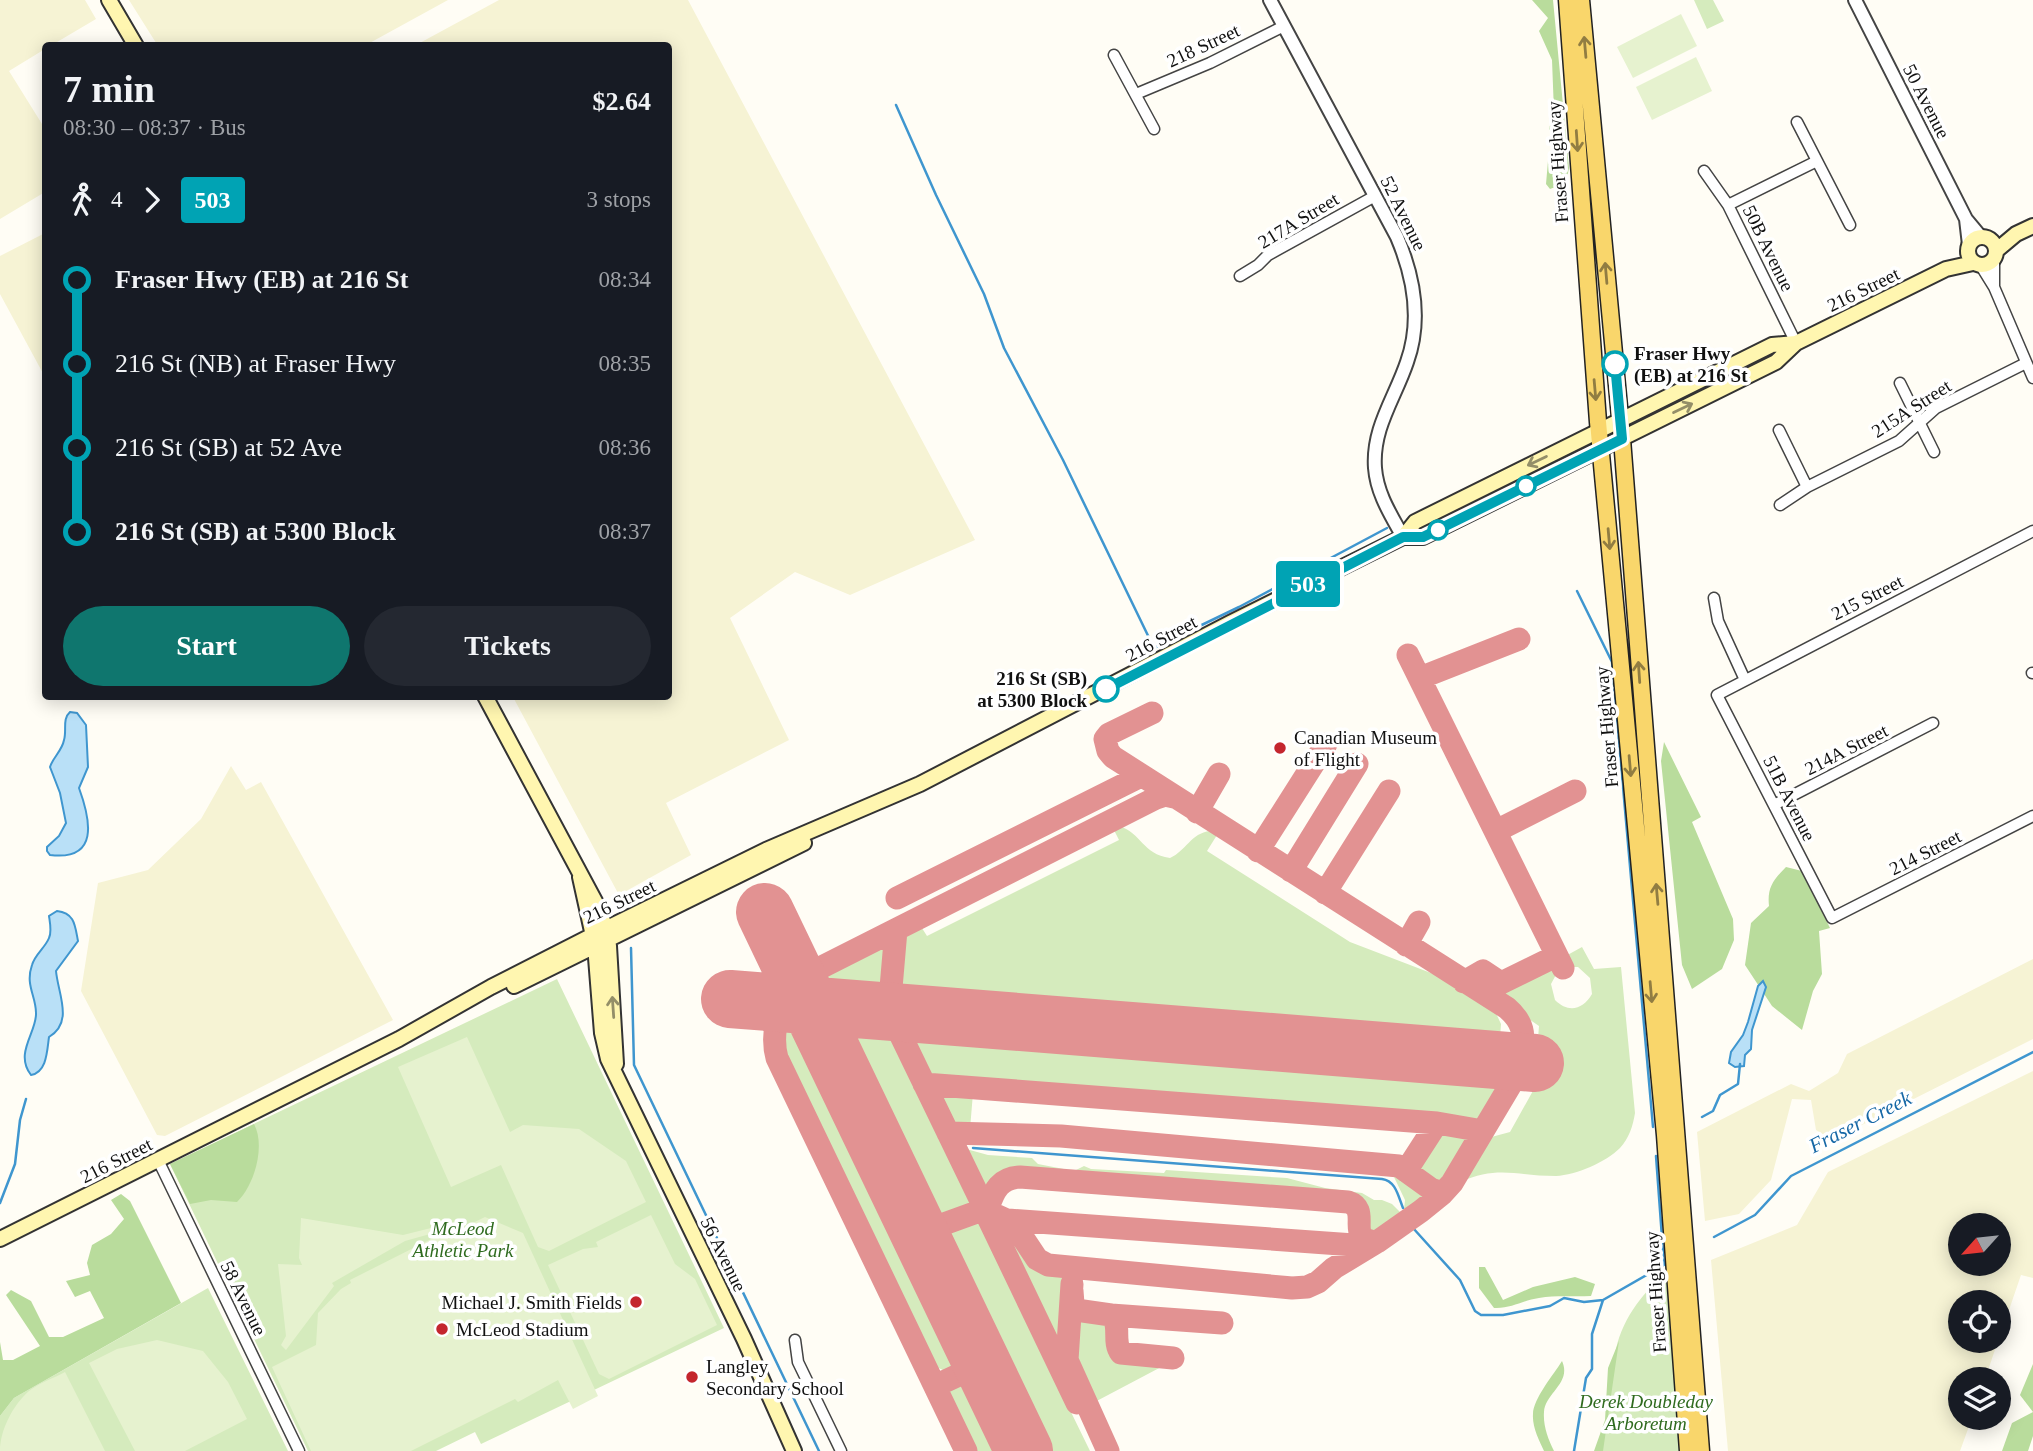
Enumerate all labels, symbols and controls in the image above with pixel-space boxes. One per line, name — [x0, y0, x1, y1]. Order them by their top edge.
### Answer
street label: 218 Street — [1164, 19, 1243, 71]
one-way arrow — [1579, 36, 1592, 58]
street label: 50 Avenue — [1899, 61, 1954, 142]
text: 7 min — [63, 68, 155, 110]
text: $2.64 — [593, 87, 651, 116]
street label: Fraser Highway — [1543, 100, 1572, 223]
text: 08:30 – 08:37 · Bus — [63, 115, 246, 140]
one-way arrow — [1570, 130, 1583, 153]
street label: 52 Avenue — [1376, 172, 1431, 254]
icon: walk — [63, 181, 101, 219]
icon: forward — [133, 181, 171, 219]
text: 4 — [111, 187, 123, 212]
text: 503 — [195, 187, 231, 213]
text: 3 stops — [586, 187, 651, 212]
street label: 217A Street — [1254, 188, 1343, 253]
street label: 50B Avenue — [1739, 202, 1798, 295]
one-way arrow — [1599, 262, 1612, 285]
street label: 216 Street — [1824, 263, 1903, 316]
text: Fraser Hwy (EB) at 216 St — [115, 265, 408, 294]
text: 08:34 — [599, 267, 651, 292]
place label: Fraser Hwy (EB) at 216 St — [1634, 343, 1748, 387]
text: 216 St (NB) at Fraser Hwy — [115, 349, 396, 378]
text: 08:35 — [599, 351, 651, 376]
marker: Fraser Hwy (EB) at 216 St — [1602, 351, 1628, 377]
street label: 215A Street — [1868, 375, 1955, 442]
one-way arrow — [1589, 378, 1602, 401]
one-way arrow — [1672, 401, 1693, 415]
text: 216 St (SB) at 52 Ave — [115, 433, 342, 462]
text: 08:36 — [599, 435, 651, 460]
one-way arrow — [1527, 455, 1548, 469]
unlabelled marker — [1516, 476, 1536, 496]
text: 216 St (SB) at 5300 Block — [115, 517, 396, 546]
text: 08:37 — [599, 519, 651, 544]
unlabelled marker — [1428, 520, 1448, 540]
one-way arrow — [1603, 527, 1616, 550]
line badge: 503 — [1268, 561, 1348, 607]
street label: 215 Street — [1828, 570, 1907, 624]
text: 503 — [1290, 571, 1326, 597]
button: Start — [63, 606, 350, 686]
button: Tickets — [364, 606, 651, 686]
street label: 216 Street — [1122, 611, 1201, 666]
one-way arrow — [1632, 661, 1645, 683]
street label: Fraser Highway — [1591, 665, 1622, 789]
place label: 216 St (SB) at 5300 Block — [977, 668, 1087, 711]
marker: 216 St (SB) at 5300 Block — [1093, 676, 1119, 702]
street label: 214A Street — [1801, 719, 1892, 779]
place label: Canadian Museum of Flight — [1294, 727, 1437, 770]
marker: Canadian Museum of Flight — [1272, 740, 1288, 756]
street label: 51B Avenue — [1759, 752, 1820, 844]
one-way arrow — [1624, 754, 1637, 776]
street label: 214 Street — [1886, 825, 1965, 879]
street label: 216 Street — [580, 875, 659, 928]
one-way arrow — [1650, 884, 1663, 906]
one-way arrow — [1645, 980, 1658, 1003]
one-way arrow — [606, 996, 619, 1019]
water label: Fraser Creek — [1804, 1086, 1916, 1159]
street label: 216 Street — [77, 1133, 156, 1187]
street label: 56 Avenue — [696, 1213, 751, 1295]
north arrow — [1948, 1213, 2011, 1276]
map controls — [1948, 1213, 2011, 1430]
park label: McLeod Athletic Park — [411, 1218, 514, 1261]
street label: Fraser Highway — [1641, 1230, 1670, 1353]
street label: 58 Avenue — [216, 1257, 271, 1339]
button: locate — [1948, 1290, 2011, 1353]
place label: Michael J. Smith Fields — [442, 1292, 622, 1313]
marker: Michael J. Smith Fields — [628, 1294, 644, 1310]
place label: McLeod Stadium — [456, 1319, 589, 1340]
marker: McLeod Stadium — [434, 1321, 450, 1337]
place label: Langley Secondary School — [706, 1356, 844, 1399]
button: layers — [1948, 1367, 2011, 1430]
marker: Langley Secondary School — [684, 1369, 700, 1385]
park label: Derek Doubleday Arboretum — [1578, 1391, 1713, 1434]

